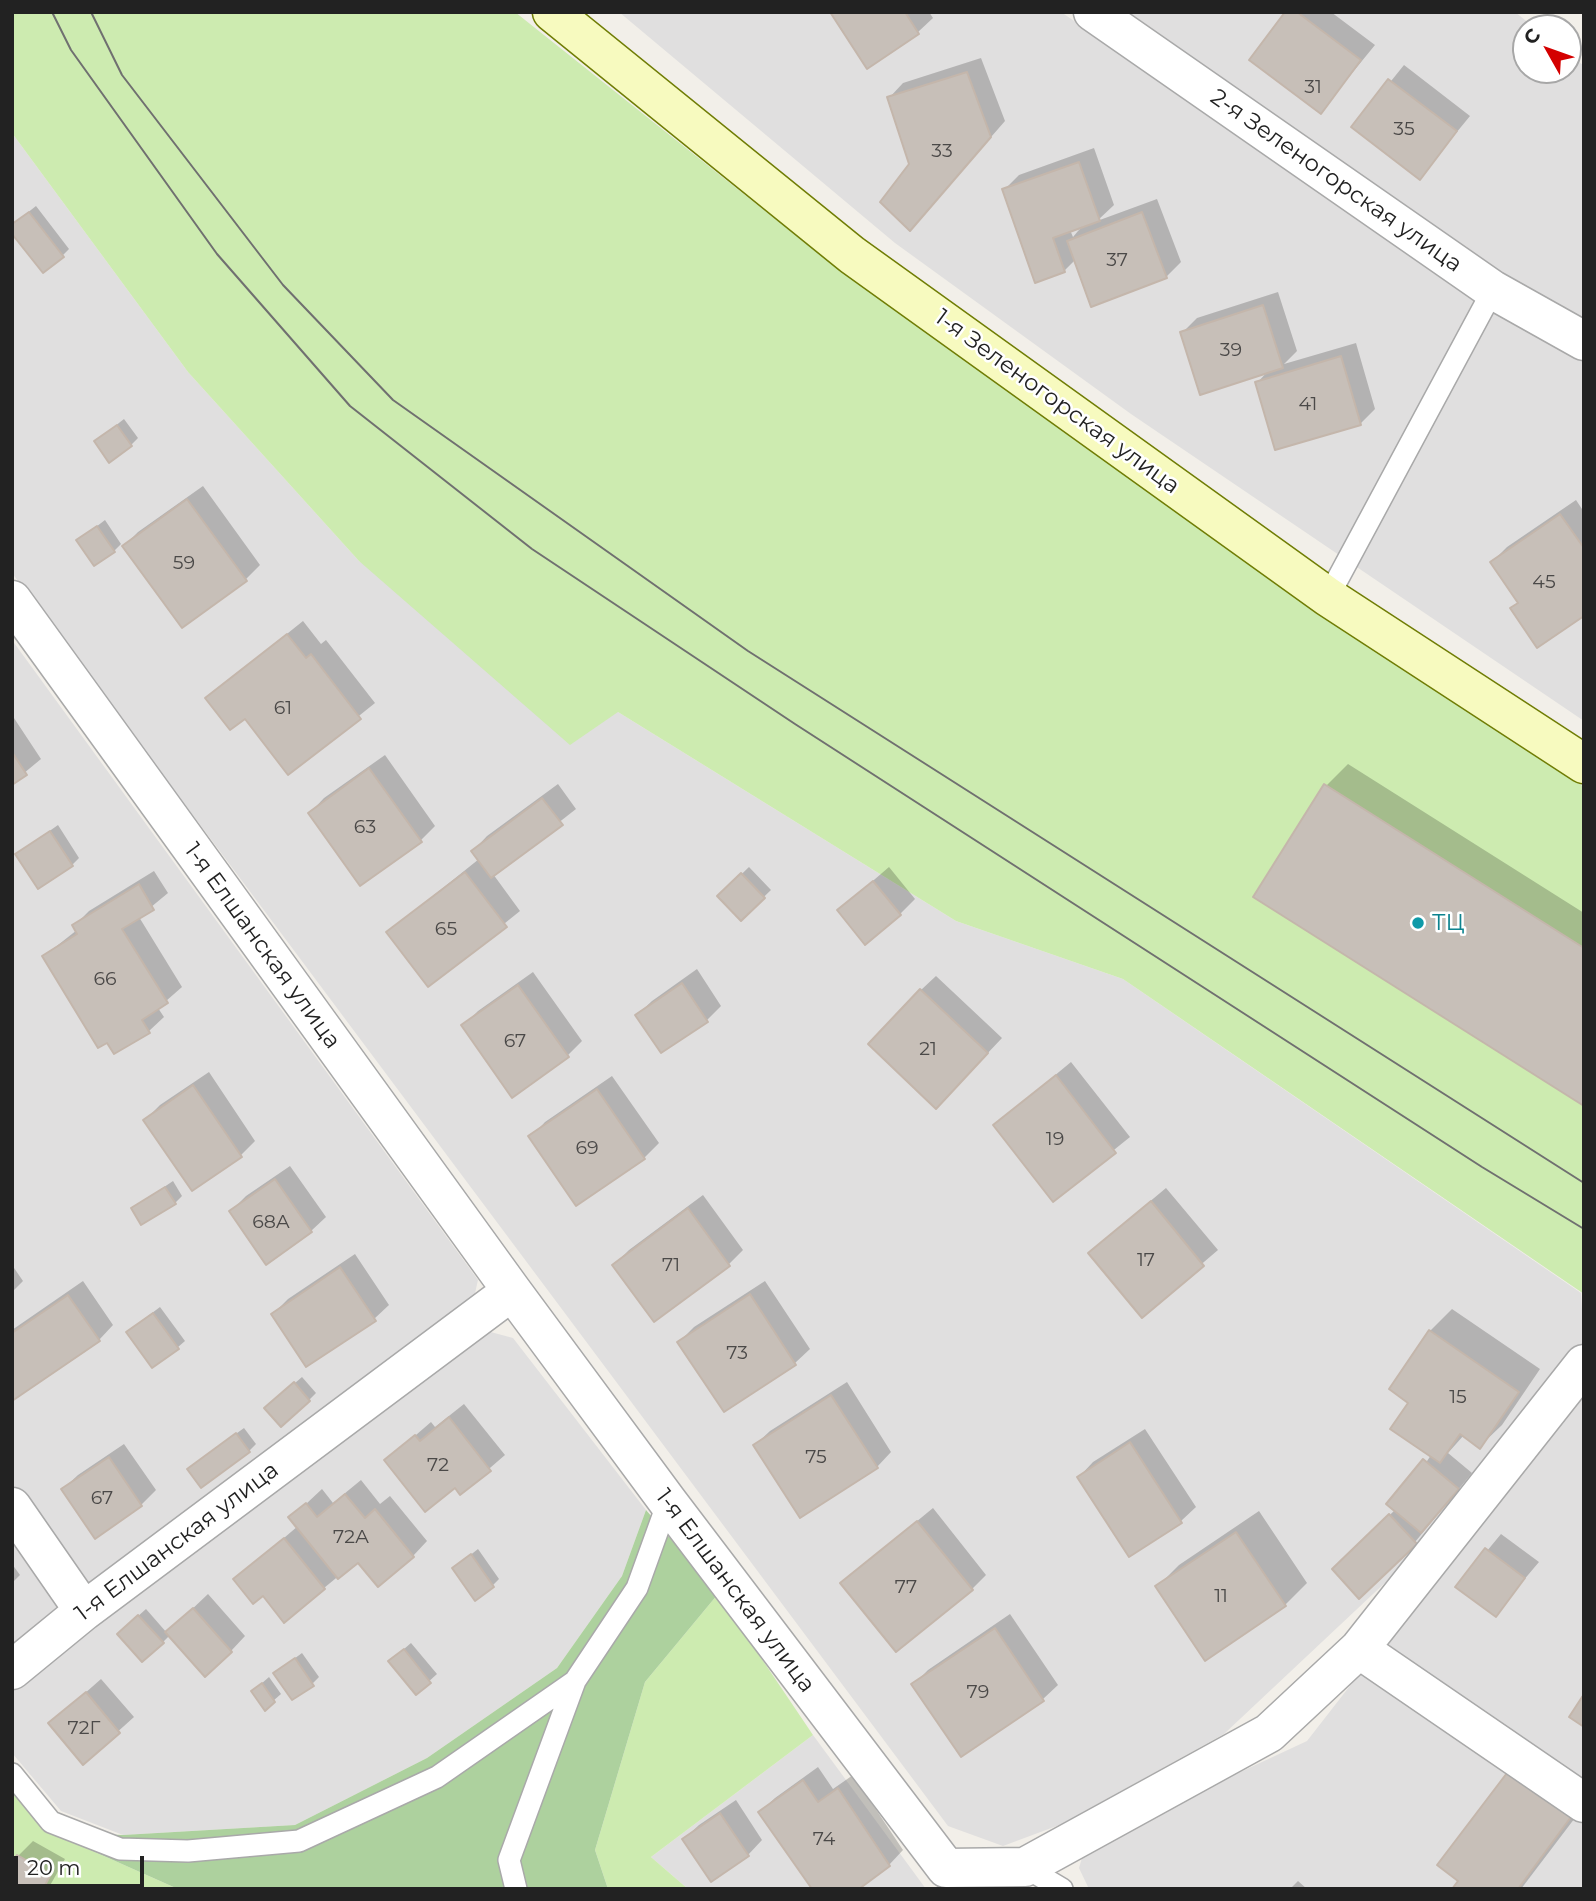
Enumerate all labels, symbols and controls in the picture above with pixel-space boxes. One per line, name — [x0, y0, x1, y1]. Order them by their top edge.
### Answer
north arrow — [1512, 14, 1582, 84]
text: С — [1519, 24, 1545, 49]
house number: 31 — [1304, 76, 1322, 98]
street label: 2-я Зеленогорская улица — [1205, 84, 1467, 278]
house number: 35 — [1393, 118, 1415, 140]
house number: 33 — [931, 140, 953, 162]
house number: 37 — [1106, 249, 1128, 271]
street label: 1-я Зеленогорская улица — [929, 304, 1185, 500]
house number: 39 — [1220, 339, 1242, 361]
house number: 41 — [1299, 393, 1317, 415]
house number: 59 — [173, 552, 195, 574]
house number: 45 — [1532, 571, 1556, 593]
house number: 61 — [274, 697, 292, 719]
house number: 63 — [354, 816, 376, 838]
street label: 1-я Елшанская улица — [178, 838, 346, 1054]
place label: ТЦ — [1432, 909, 1465, 937]
marker: ТЦ — [1410, 915, 1426, 931]
house number: 65 — [435, 918, 457, 940]
house number: 66 — [93, 968, 117, 990]
house number: 67 — [504, 1030, 526, 1052]
house number: 21 — [919, 1038, 937, 1060]
house number: 19 — [1046, 1128, 1064, 1150]
house number: 69 — [575, 1137, 599, 1159]
house number: 68А — [252, 1211, 290, 1233]
house number: 17 — [1137, 1249, 1155, 1271]
house number: 71 — [662, 1254, 680, 1276]
house number: 73 — [726, 1342, 748, 1364]
house number: 15 — [1449, 1386, 1467, 1408]
house number: 75 — [805, 1446, 827, 1468]
house number: 72 — [427, 1454, 449, 1476]
street label: 1-я Елшанская улица — [70, 1456, 284, 1628]
street label: 1-я Елшанская улица — [649, 1484, 821, 1698]
house number: 67 — [91, 1487, 113, 1509]
house number: 72А — [333, 1526, 369, 1548]
house number: 77 — [895, 1576, 917, 1598]
house number: 11 — [1214, 1585, 1228, 1607]
house number: 79 — [967, 1681, 989, 1703]
house number: 72Г — [68, 1717, 100, 1739]
house number: 74 — [813, 1828, 835, 1850]
scale bar — [18, 1842, 147, 1886]
text: 20 m — [27, 1855, 81, 1880]

